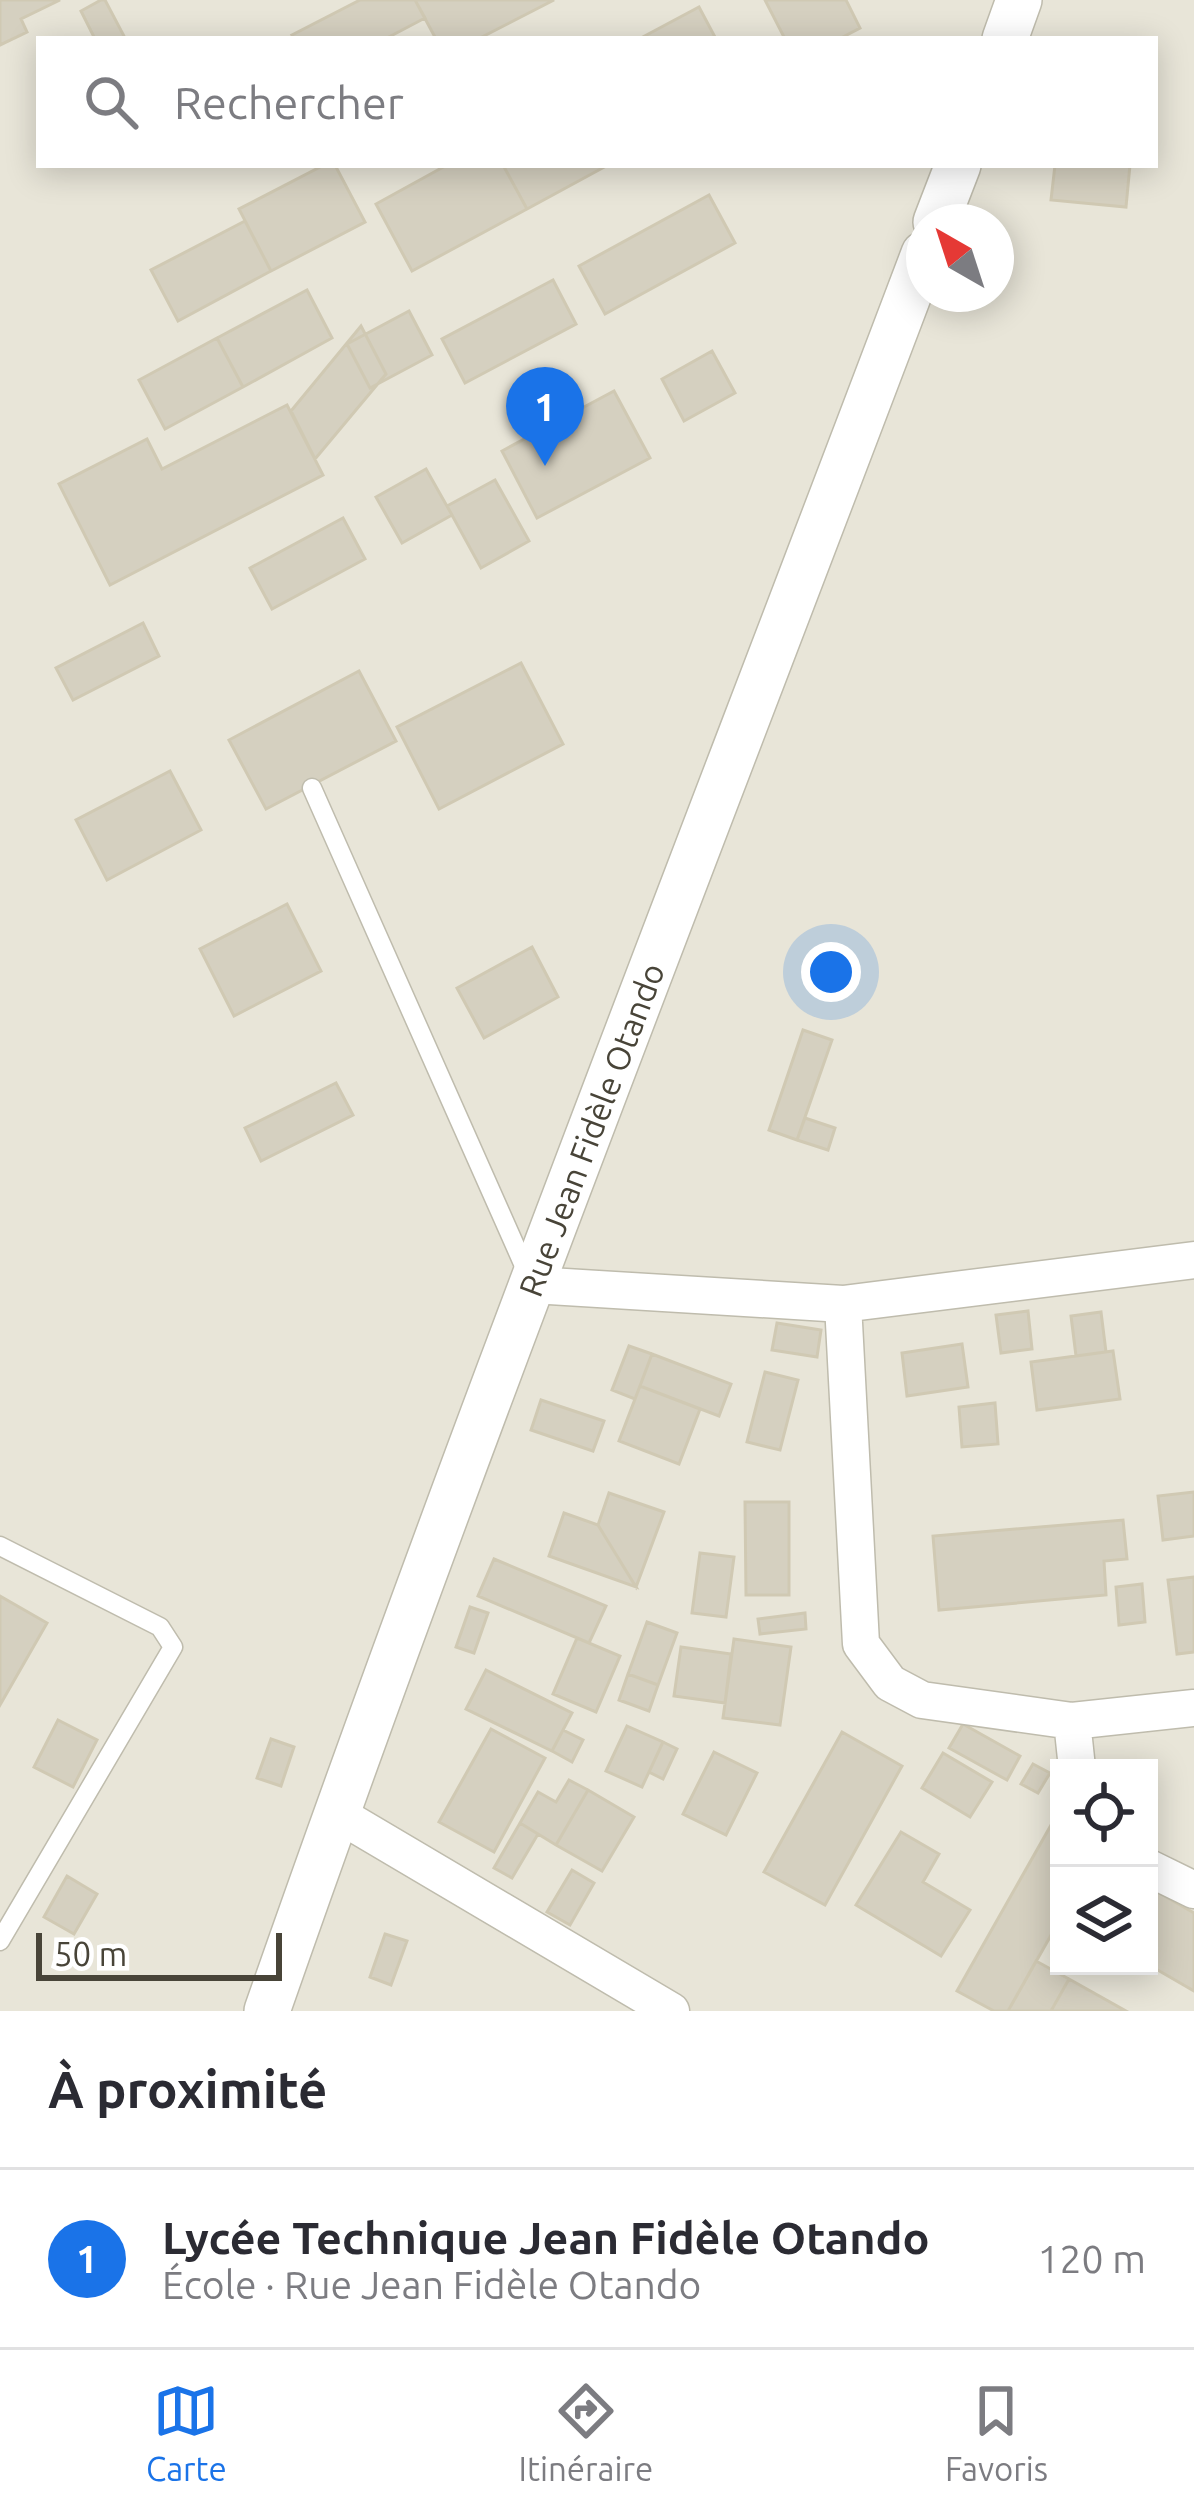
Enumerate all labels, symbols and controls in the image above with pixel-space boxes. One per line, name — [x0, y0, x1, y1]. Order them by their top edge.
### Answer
search box — [36, 36, 1158, 168]
icon: search — [78, 69, 144, 135]
text: Rechercher — [174, 77, 404, 128]
north arrow — [906, 204, 1014, 312]
pin: 1 — [506, 367, 584, 466]
your location — [801, 942, 861, 1002]
street label: Rue Jean Fidèle Otando — [511, 958, 670, 1301]
map controls — [1050, 1759, 1158, 1975]
button: locate — [1050, 1759, 1158, 1867]
button: layers — [1050, 1867, 1158, 1975]
scale bar — [36, 1927, 282, 1980]
text: 50 m — [54, 1935, 127, 1972]
text: À proximité — [48, 2060, 327, 2118]
text: Lycée Technique Jean Fidèle Otando — [162, 2212, 930, 2263]
text: 1 — [76, 2237, 98, 2280]
text: 120 m — [1037, 2237, 1146, 2280]
text: École · Rue Jean Fidèle Otando — [162, 2263, 701, 2306]
tab: Carte — [146, 2378, 227, 2487]
tab: Itinéraire — [518, 2378, 653, 2487]
tab: Favoris — [945, 2378, 1048, 2487]

